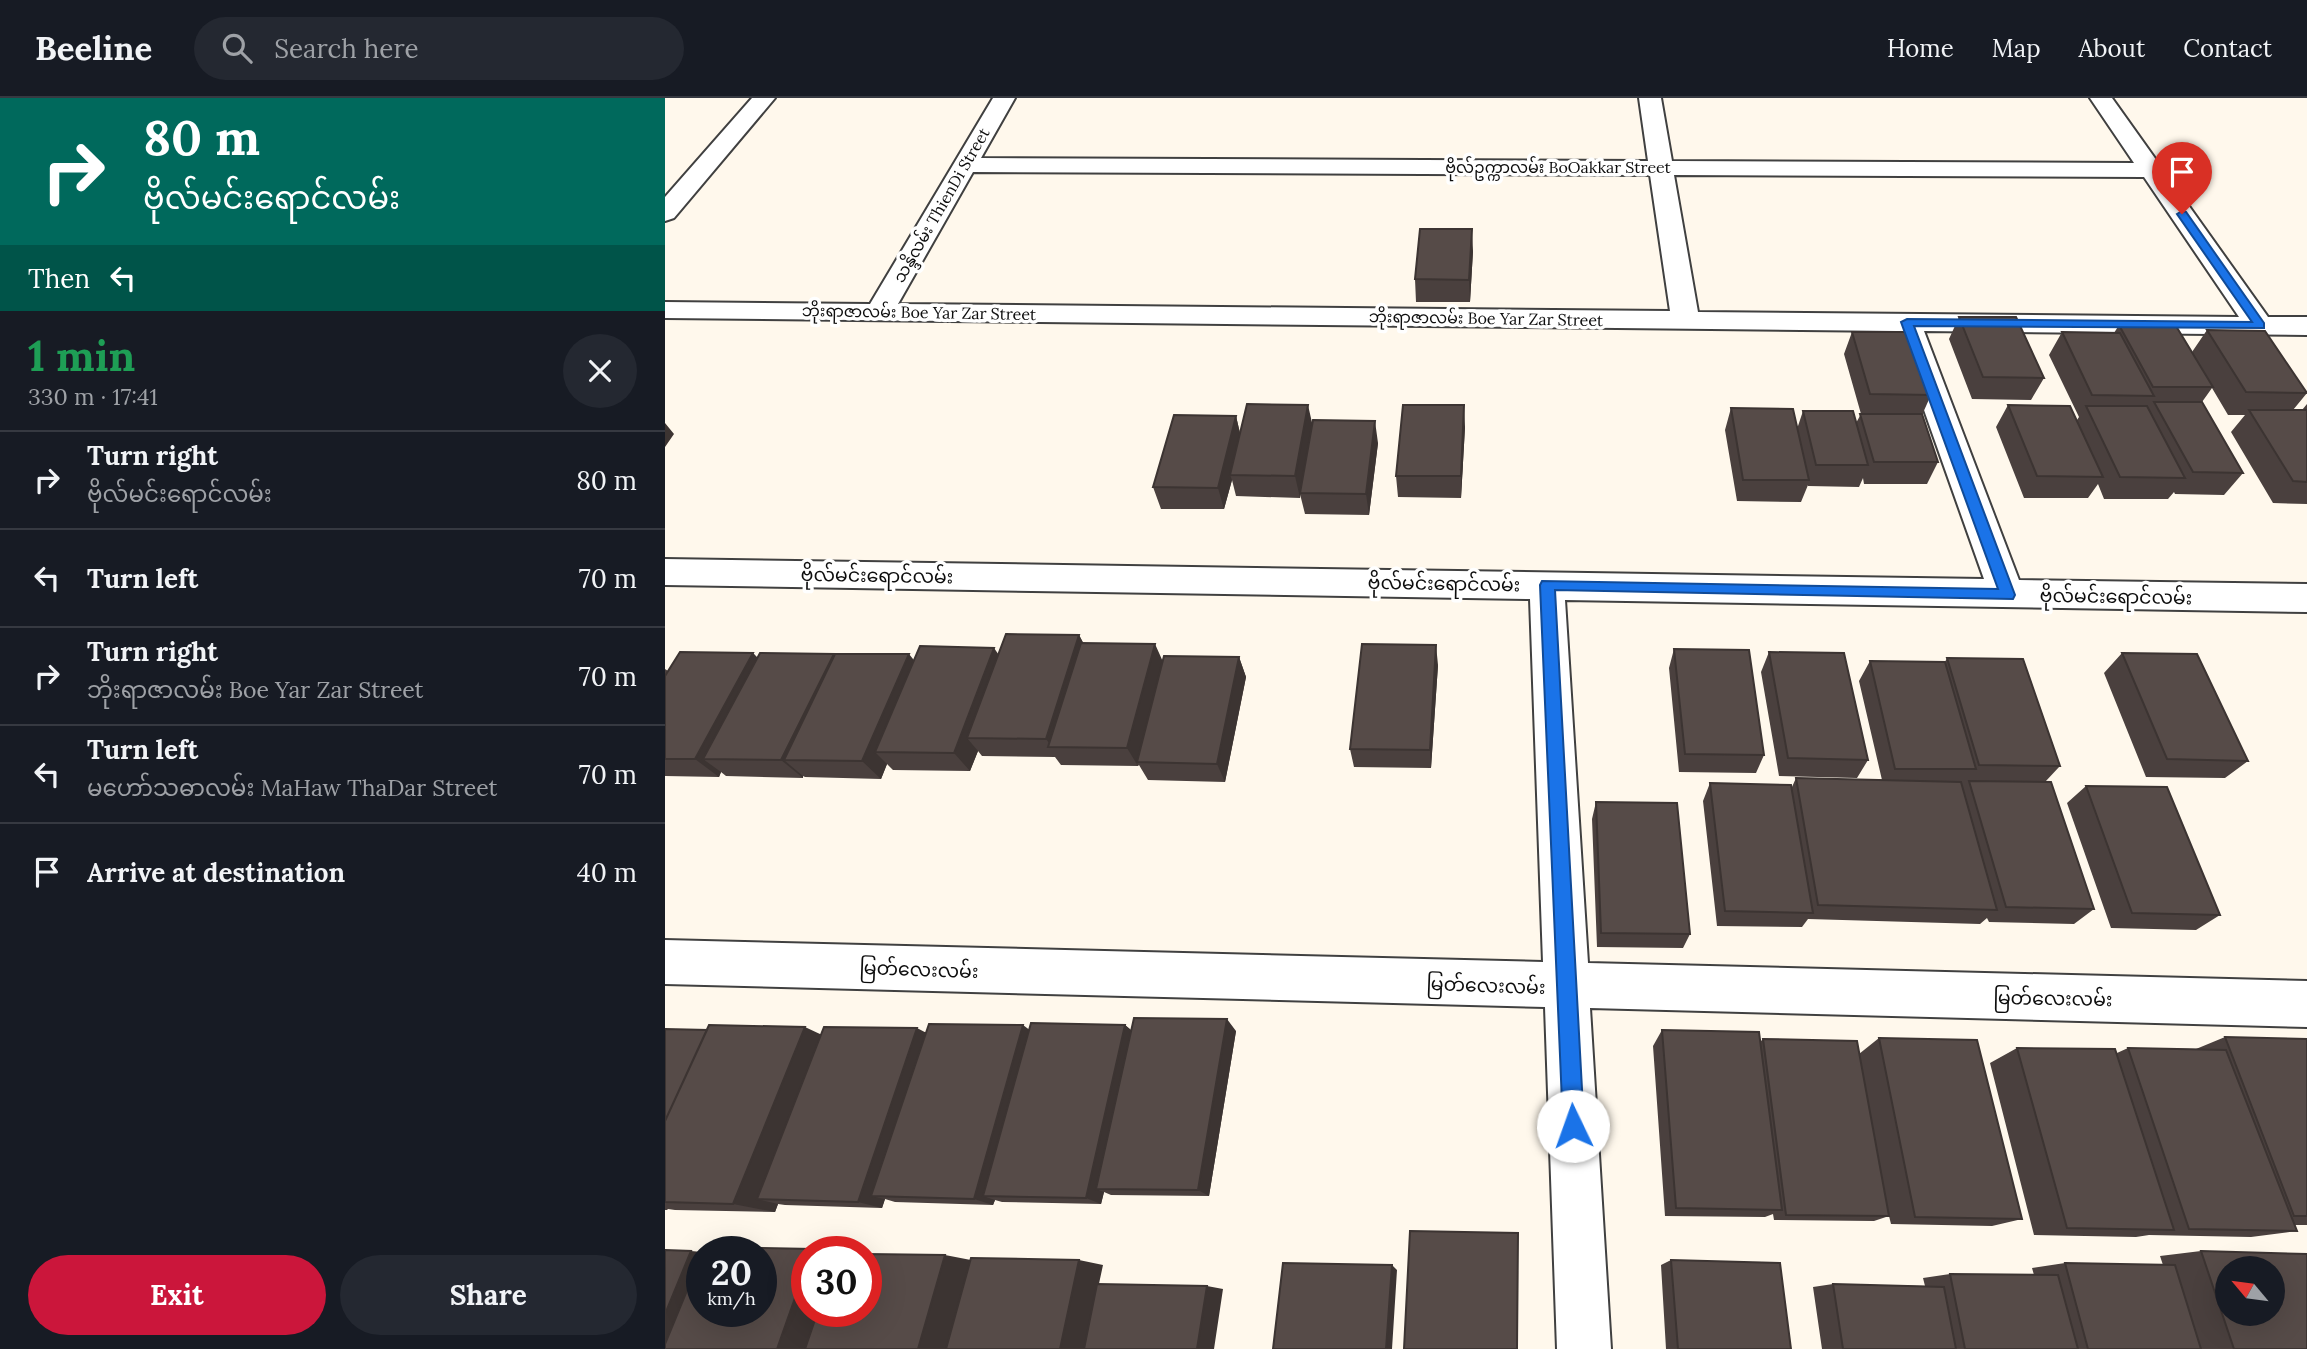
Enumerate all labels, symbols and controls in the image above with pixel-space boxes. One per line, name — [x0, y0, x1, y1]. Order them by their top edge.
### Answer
search box — [194, 17, 684, 80]
text: Beeline — [35, 27, 152, 69]
icon: search — [218, 29, 256, 67]
text: Search here — [274, 32, 419, 65]
text: Home — [1887, 33, 1954, 64]
text: Map — [1992, 33, 2041, 64]
text: About — [2079, 33, 2145, 64]
text: Contact — [2183, 33, 2272, 64]
text: 80 m — [143, 106, 260, 168]
street label: သန္ဒိလမ်း ThienDi Street — [888, 123, 998, 288]
icon: right — [28, 126, 119, 217]
pin — [2152, 142, 2212, 214]
icon: arrive — [2163, 153, 2201, 191]
street label: ဗိုလ်ဥက္ကာလမ်း BoOakkar Street — [1445, 156, 1672, 182]
text: ဗိုလ်မင်းရောင်လမ်း — [143, 177, 400, 218]
icon: left — [104, 259, 142, 297]
text: Then — [28, 262, 90, 295]
street label: ဘိုးရာဇာလမ်း Boe Yar Zar Street — [802, 299, 1037, 329]
street label: ဘိုးရာဇာလမ်း Boe Yar Zar Street — [1369, 305, 1604, 335]
text: 1 min — [28, 329, 135, 383]
button: close — [563, 334, 637, 408]
text: 330 m · 17:41 — [28, 382, 158, 411]
text: Turn right — [87, 439, 218, 472]
icon: right — [28, 461, 66, 499]
text: 80 m — [576, 464, 637, 497]
text: ဗိုလ်မင်းရောင်လမ်း — [87, 479, 272, 508]
icon: left — [28, 559, 66, 597]
street label: ဗိုလ်မင်းရောင်လမ်း — [800, 560, 954, 593]
text: Turn left — [87, 562, 198, 595]
text: 70 m — [579, 562, 637, 595]
street label: ဗိုလ်မင်းရောင်လမ်း — [1367, 568, 1521, 601]
street label: ဗိုလ်မင်းရောင်လမ်း — [2039, 581, 2193, 614]
text: Turn right — [87, 635, 218, 668]
icon: right — [28, 657, 66, 695]
text: 70 m — [579, 660, 637, 693]
text: ဘိုးရာဇာလမ်း Boe Yar Zar Street — [87, 675, 424, 704]
text: Turn left — [87, 733, 198, 766]
icon: left — [28, 755, 66, 793]
text: 70 m — [579, 758, 637, 791]
text: မဟော်သဓာလမ်း MaHaw ThaDar Street — [87, 773, 497, 802]
icon: arrive — [28, 853, 66, 891]
text: Arrive at destination — [87, 856, 345, 889]
text: 40 m — [577, 856, 637, 889]
street label: မြတ်လေးလမ်း — [859, 953, 979, 987]
street label: မြတ်လေးလမ်း — [1426, 969, 1546, 1003]
street label: မြတ်လေးလမ်း — [1993, 983, 2113, 1015]
position arrow — [1536, 1089, 1610, 1163]
speed limit sign: 30 — [791, 1236, 882, 1327]
text: 20 — [711, 1250, 752, 1295]
button: Exit — [28, 1255, 326, 1335]
button: Share — [340, 1255, 637, 1335]
north arrow — [2215, 1256, 2285, 1326]
map controls — [2215, 1256, 2285, 1326]
text: km/h — [707, 1287, 756, 1310]

